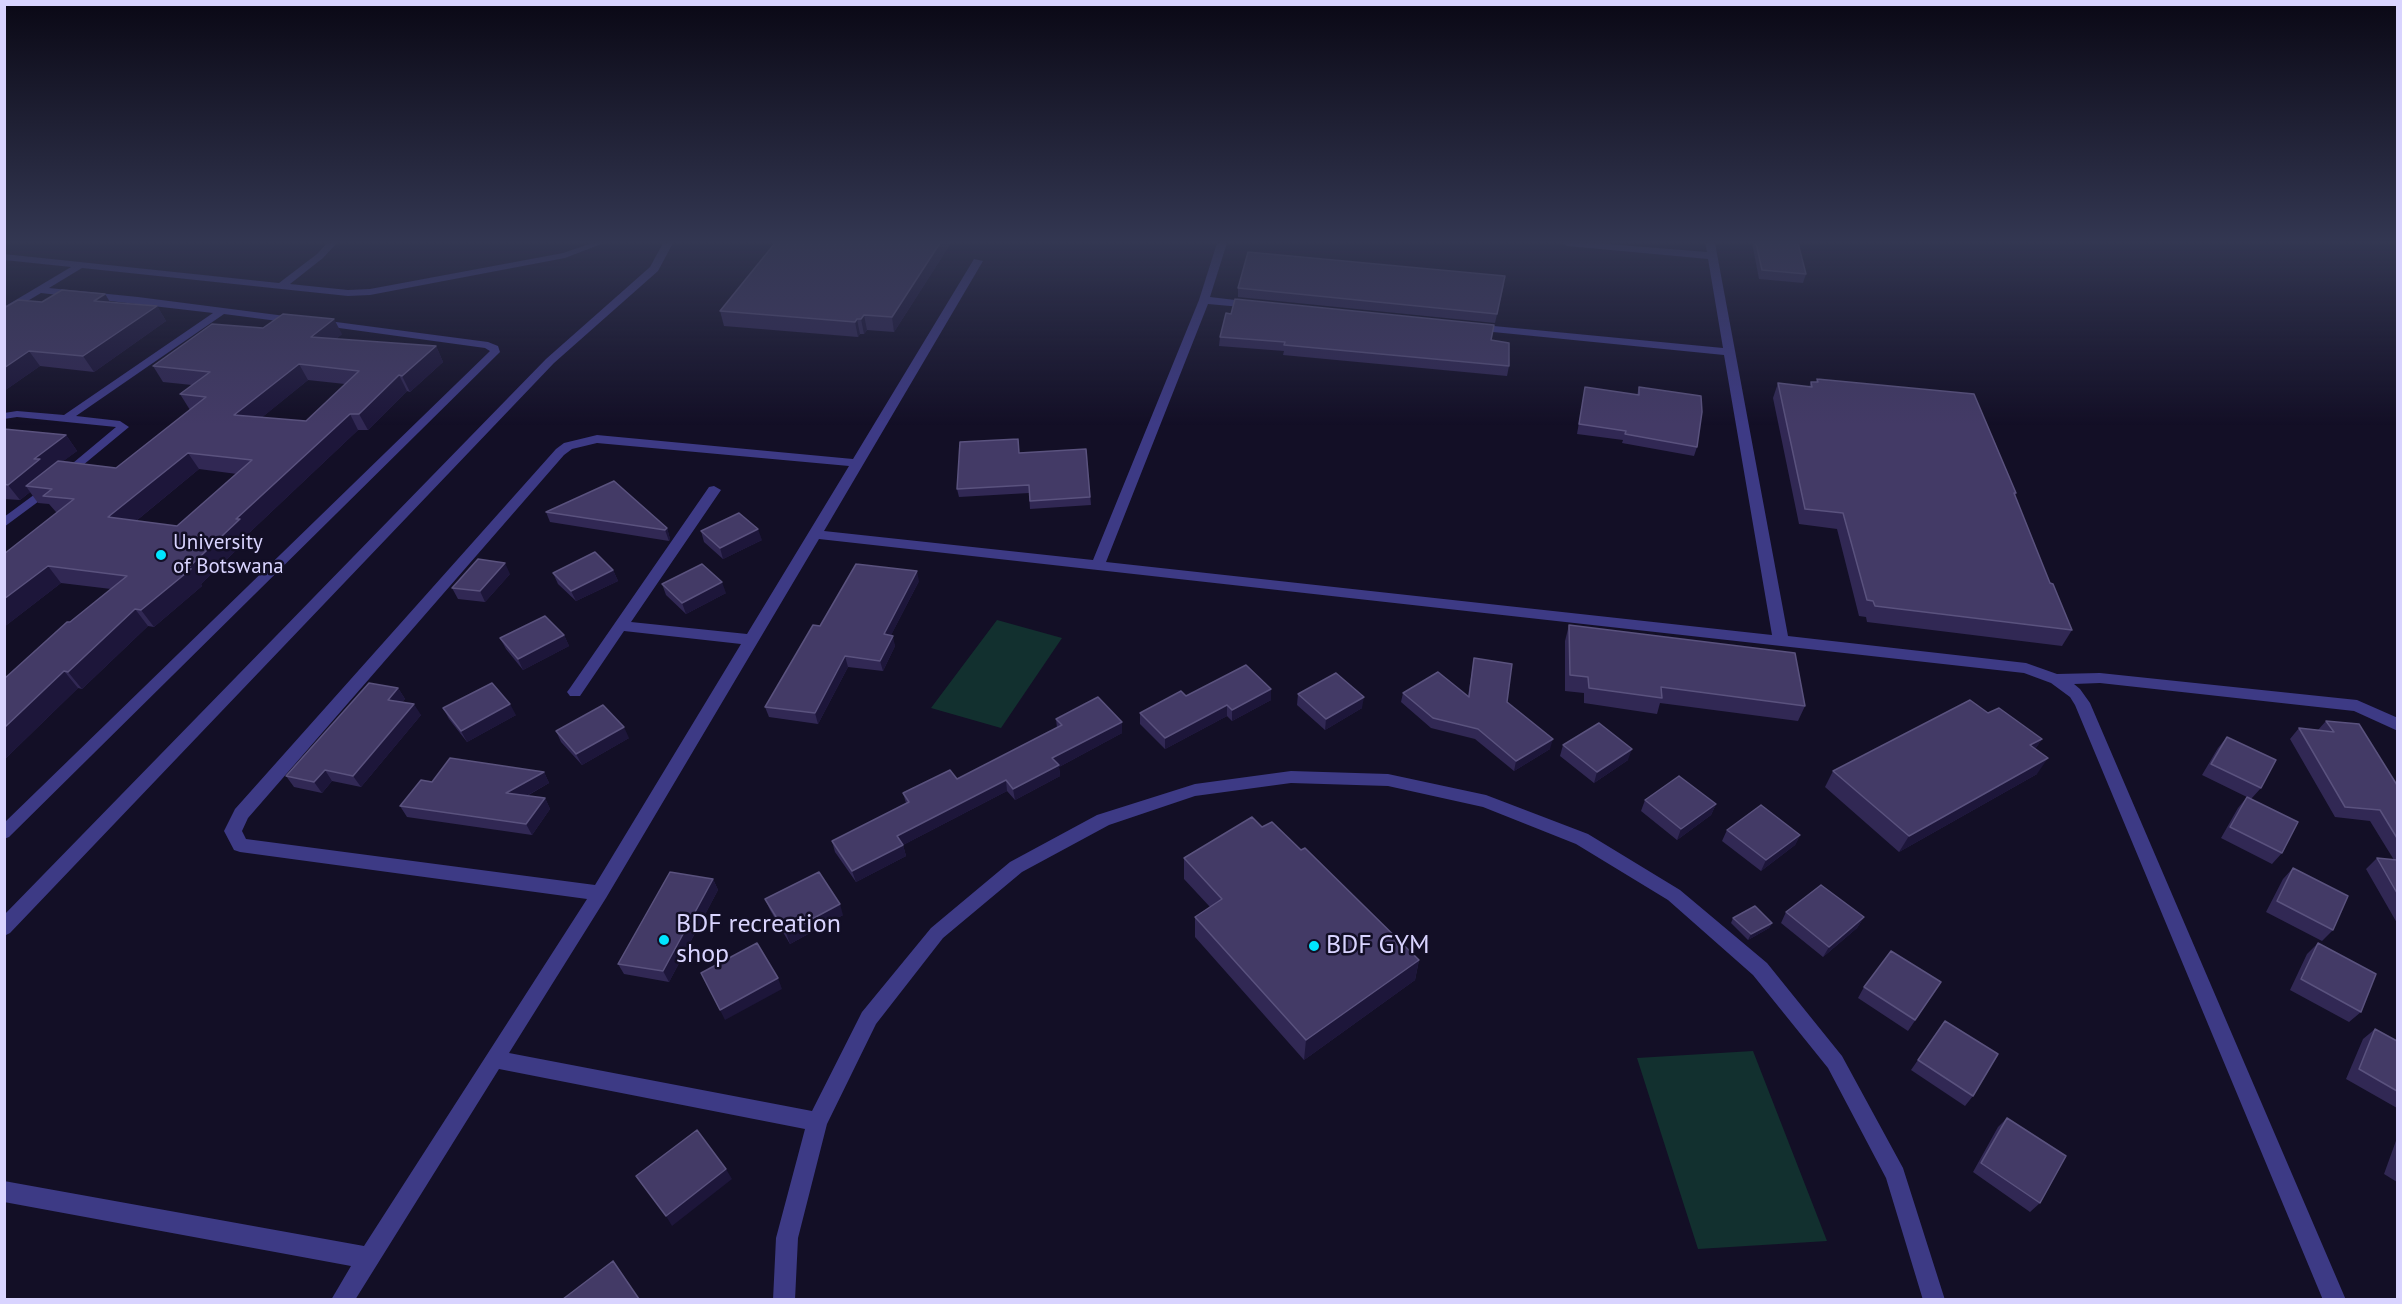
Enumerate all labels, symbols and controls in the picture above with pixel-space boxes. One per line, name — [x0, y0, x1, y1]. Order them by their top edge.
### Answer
place label: University of Botswana — [173, 530, 284, 580]
marker: University of Botswana — [154, 548, 168, 562]
place label: BDF recreation shop — [676, 909, 841, 970]
place label: BDF GYM — [1326, 930, 1430, 962]
marker: BDF recreation shop — [657, 933, 671, 947]
marker: BDF GYM — [1307, 939, 1321, 953]

